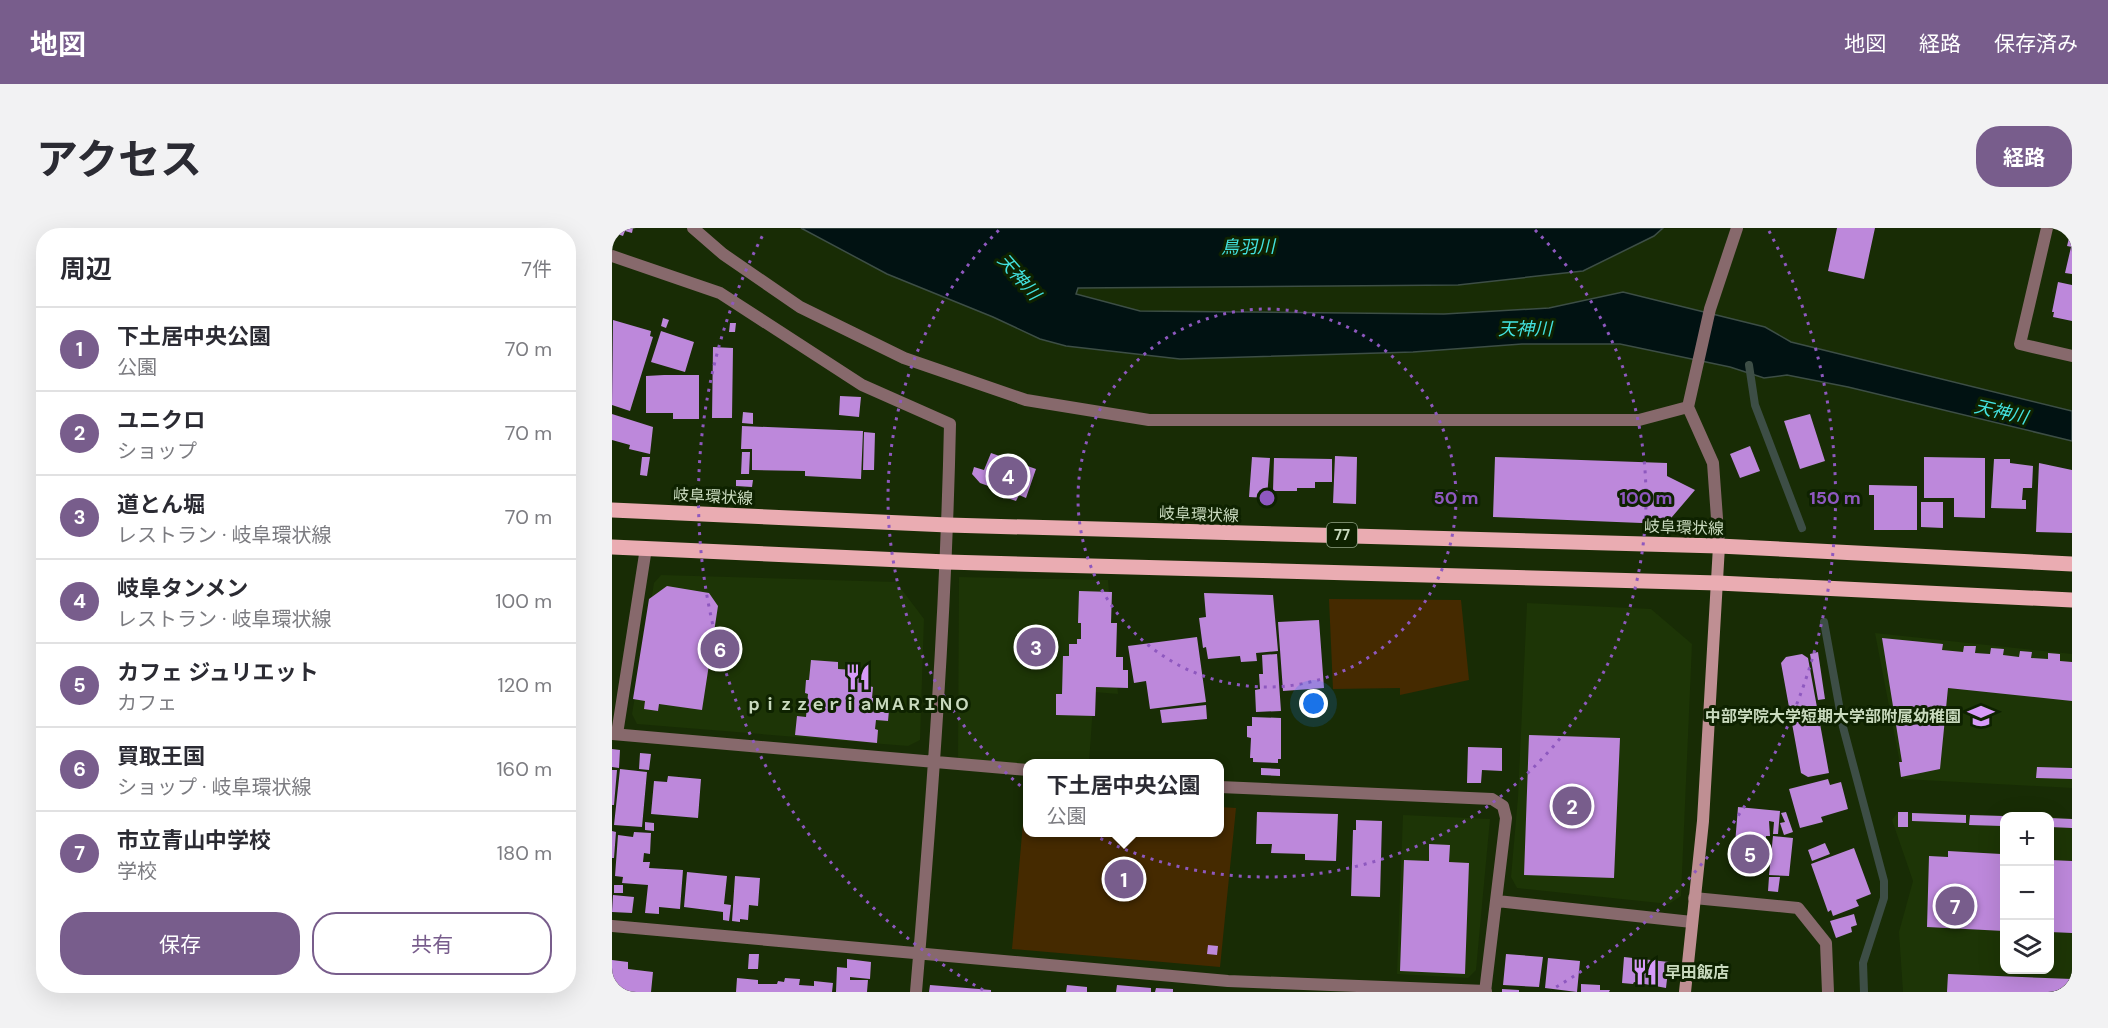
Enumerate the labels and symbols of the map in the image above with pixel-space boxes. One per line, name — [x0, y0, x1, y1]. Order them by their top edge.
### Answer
water label: 鳥羽川 — [1221, 234, 1277, 259]
water label: 天神川 — [992, 249, 1047, 307]
water label: 天神川 — [1498, 317, 1554, 341]
water label: 天神川 — [1972, 394, 2032, 430]
pin: 4 — [988, 454, 1028, 498]
street label: 岐阜環状線 — [672, 484, 753, 509]
text: 50 m — [1433, 486, 1479, 510]
text: 100 m — [1619, 486, 1673, 510]
text: 150 m — [1809, 486, 1861, 510]
centre of rings — [1257, 488, 1277, 508]
street label: 岐阜環状線 — [1159, 503, 1239, 526]
street label: 岐阜環状線 — [1644, 516, 1724, 539]
road number: 77 — [1327, 523, 1357, 547]
pin: 3 — [1016, 624, 1056, 670]
pin: 6 — [700, 626, 740, 672]
restaurant icon: ｐｉｚｚｅｒｉａＭＡＲＩＮＯ — [843, 662, 873, 692]
your location — [1299, 689, 1328, 718]
place label: ｐｉｚｚｅｒｉａＭＡＲＩＮＯ — [746, 694, 970, 715]
school or university icon: 中部学院大学短期大学部附属幼稚園 — [1966, 701, 1996, 731]
place label: 中部学院大学短期大学部附属幼稚園 — [1705, 706, 1961, 727]
pin: 2 — [1552, 784, 1592, 828]
pin: 5 — [1730, 832, 1770, 876]
pin: 1 — [1104, 856, 1144, 902]
pin: 7 — [1936, 884, 1974, 928]
restaurant icon: 早田飯店 — [1630, 957, 1660, 987]
place label: 早田飯店 — [1665, 962, 1729, 983]

